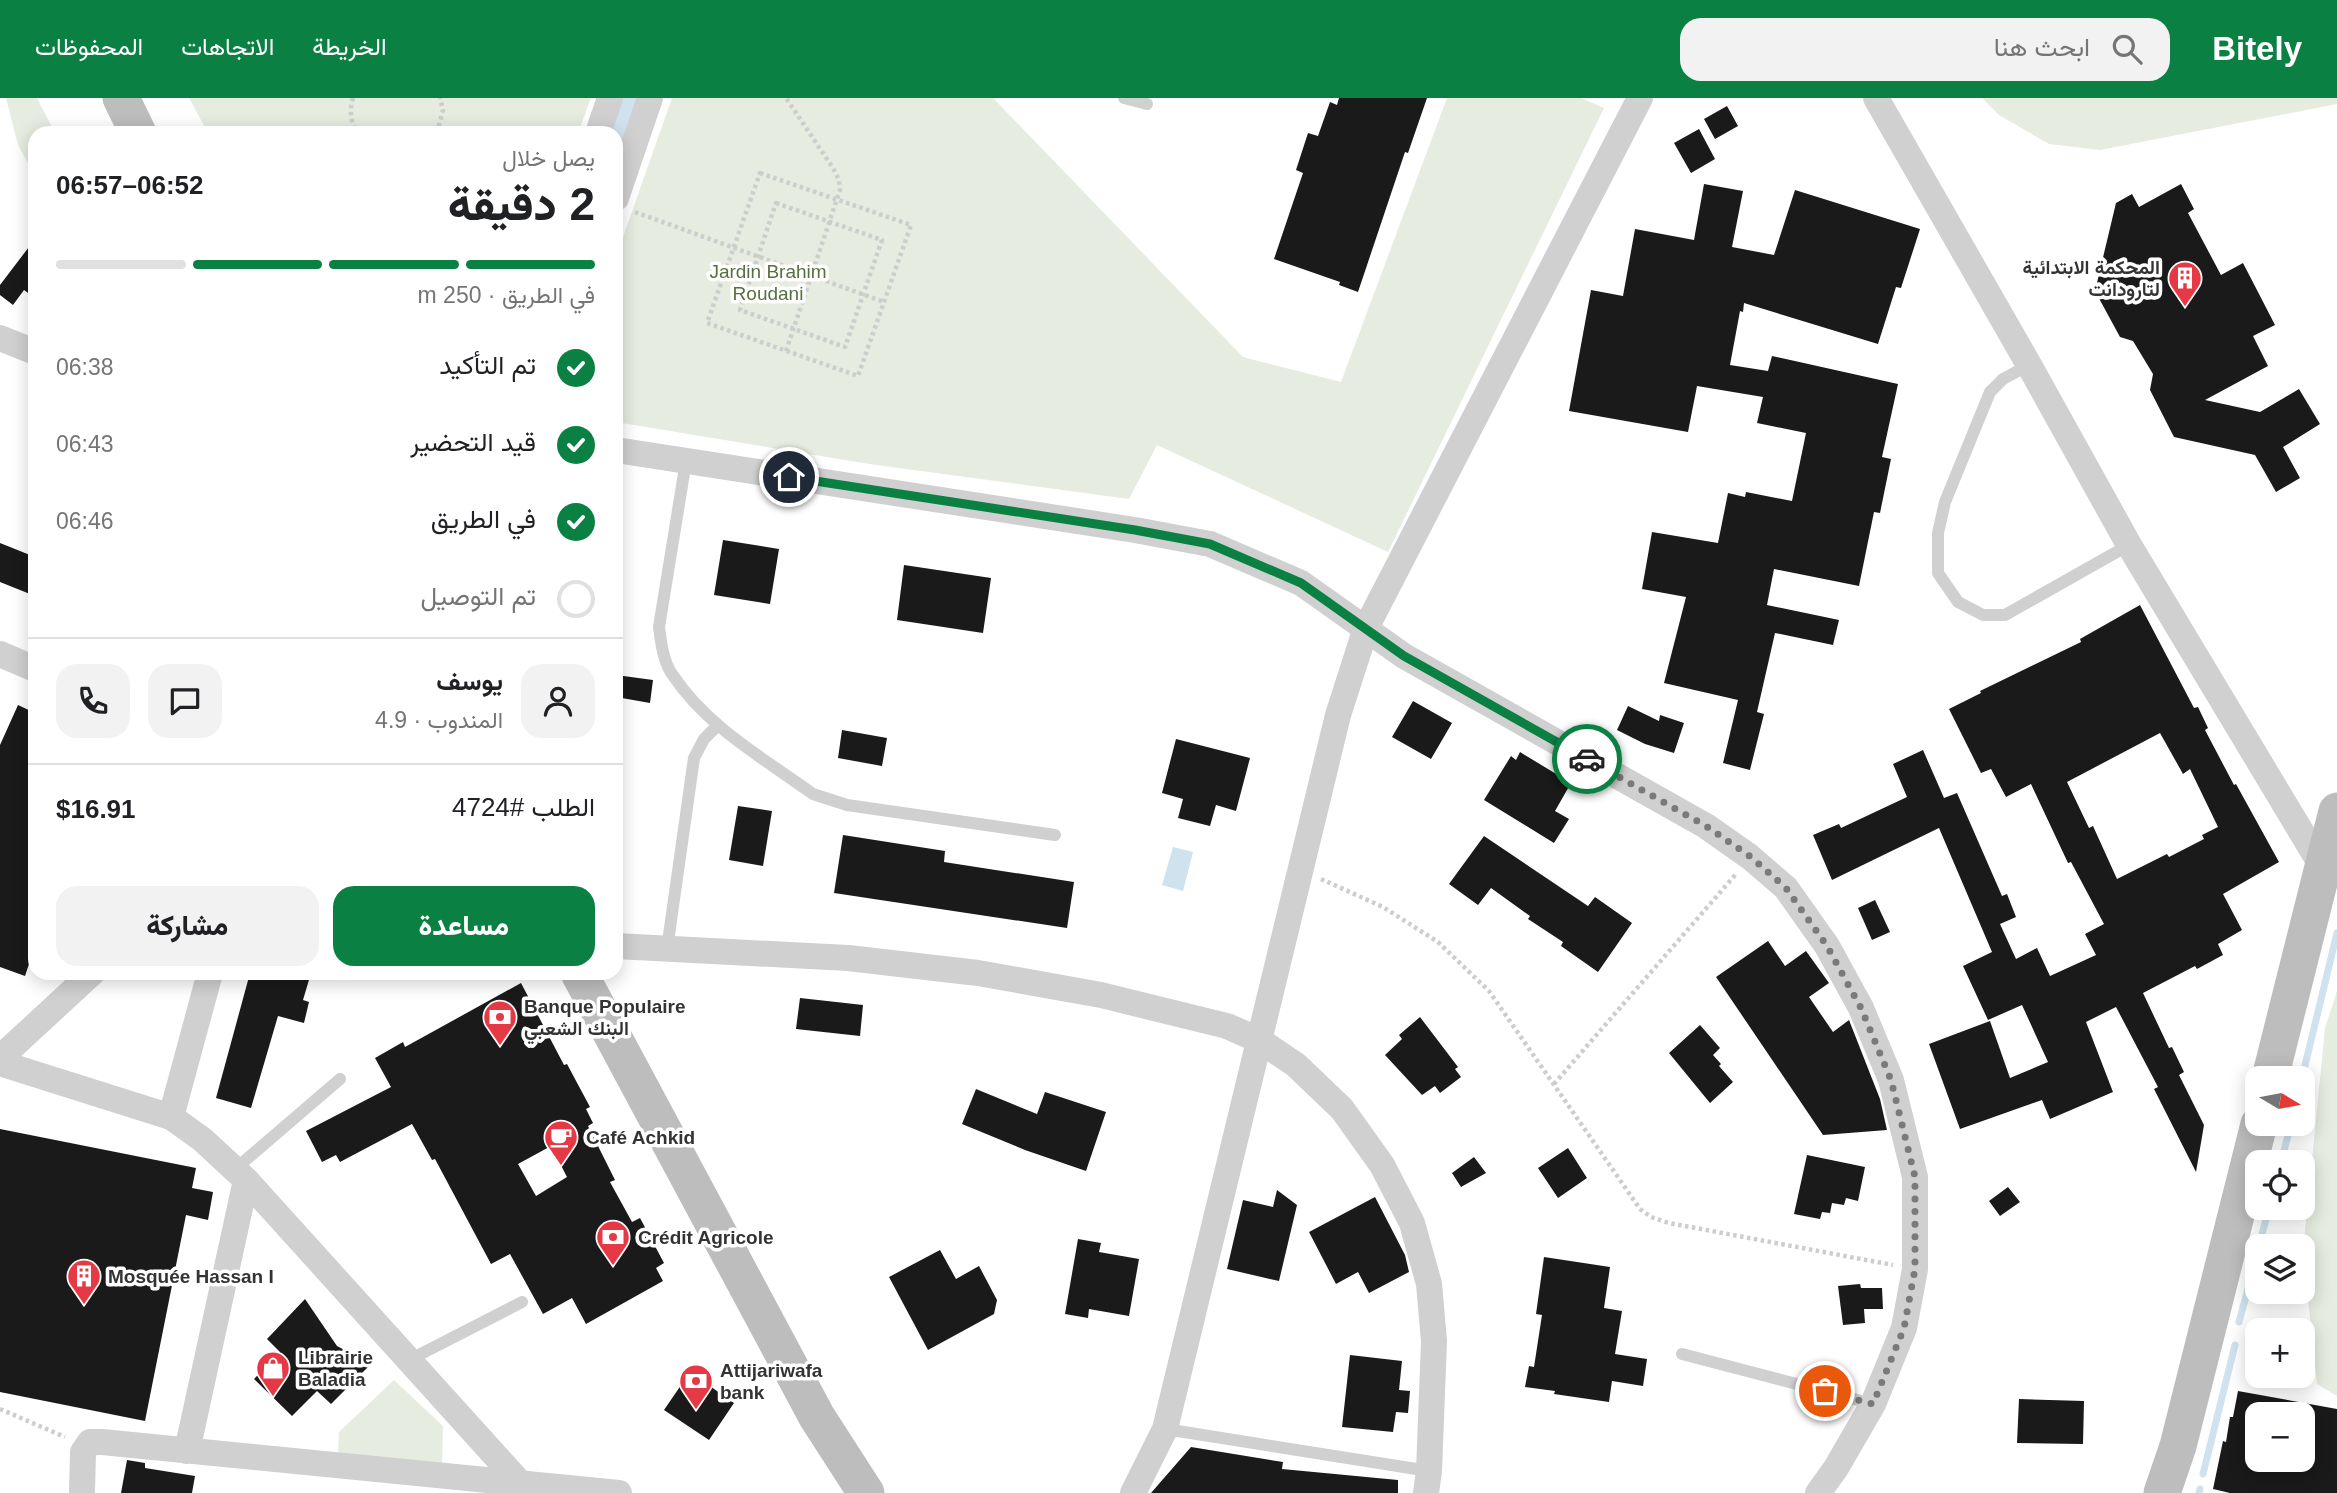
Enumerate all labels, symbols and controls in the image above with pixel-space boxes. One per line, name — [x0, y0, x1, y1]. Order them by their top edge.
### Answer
search box — [1680, 18, 2170, 81]
icon: search — [2108, 30, 2146, 68]
text: Bitely — [2212, 30, 2302, 67]
text: ابحث هنا — [1994, 32, 2090, 62]
text: المحفوظات — [35, 33, 143, 60]
text: الاتجاهات — [181, 33, 274, 60]
text: الخريطة — [312, 33, 387, 60]
text: يصل خلال — [502, 145, 595, 171]
text: 06:52–06:57 — [56, 170, 203, 200]
text: 2 دقيقة — [448, 178, 595, 230]
place label: المحكمة الابتدائية لتارودانت — [2023, 257, 2160, 302]
building icon: المحكمة الابتدائية لتارودانت — [2166, 259, 2204, 308]
park label: Jardin Brahim Roudani — [709, 261, 827, 304]
text: في الطريق · 250 m — [418, 282, 595, 308]
icon: check — [557, 349, 595, 387]
text: تم التأكيد — [439, 350, 536, 380]
text: 06:38 — [56, 354, 114, 380]
icon: check — [557, 426, 595, 464]
text: قيد التحضير — [410, 427, 536, 457]
text: 06:43 — [56, 431, 114, 457]
pin — [759, 447, 819, 507]
icon: home — [770, 458, 808, 496]
icon: check — [557, 503, 595, 541]
text: في الطريق — [431, 504, 536, 534]
text: 06:46 — [56, 508, 114, 534]
text: تم التوصيل — [420, 581, 536, 611]
button: phone — [56, 664, 130, 738]
button: chat — [148, 664, 222, 738]
button: person — [521, 664, 595, 738]
text: يوسف — [436, 666, 503, 696]
text: المندوب · 4.9 — [375, 707, 503, 733]
courier — [1552, 724, 1622, 794]
icon: car — [1568, 740, 1606, 778]
text: الطلب #4724 — [452, 792, 595, 822]
text: $16.91 — [56, 794, 136, 824]
button: مشاركة — [56, 886, 319, 966]
button: مساعدة — [333, 886, 595, 966]
place label: Banque Populaire البنك الشعبي — [524, 996, 686, 1045]
bank icon: Banque Populaire البنك الشعبي — [481, 998, 519, 1047]
north arrow — [2245, 1066, 2315, 1136]
map controls — [2245, 1066, 2315, 1472]
cafe icon: Café Achkid — [542, 1118, 580, 1167]
place label: Café Achkid — [586, 1127, 695, 1148]
button: locate — [2245, 1150, 2315, 1220]
bank icon: Crédit Agricole — [594, 1218, 632, 1267]
place label: Crédit Agricole — [638, 1227, 774, 1248]
button: layers — [2245, 1234, 2315, 1304]
building icon: Mosquée Hassan I — [65, 1257, 103, 1306]
place label: Mosquée Hassan I — [108, 1266, 274, 1287]
button: + — [2245, 1318, 2315, 1388]
place label: Librairie Baladia — [298, 1347, 373, 1390]
shop icon: Librairie Baladia — [254, 1349, 292, 1398]
place label: Attijariwafa bank — [720, 1360, 823, 1403]
pin — [1795, 1361, 1855, 1421]
bank icon: Attijariwafa bank — [677, 1362, 715, 1411]
icon: bag — [1806, 1372, 1844, 1410]
button: − — [2245, 1402, 2315, 1472]

